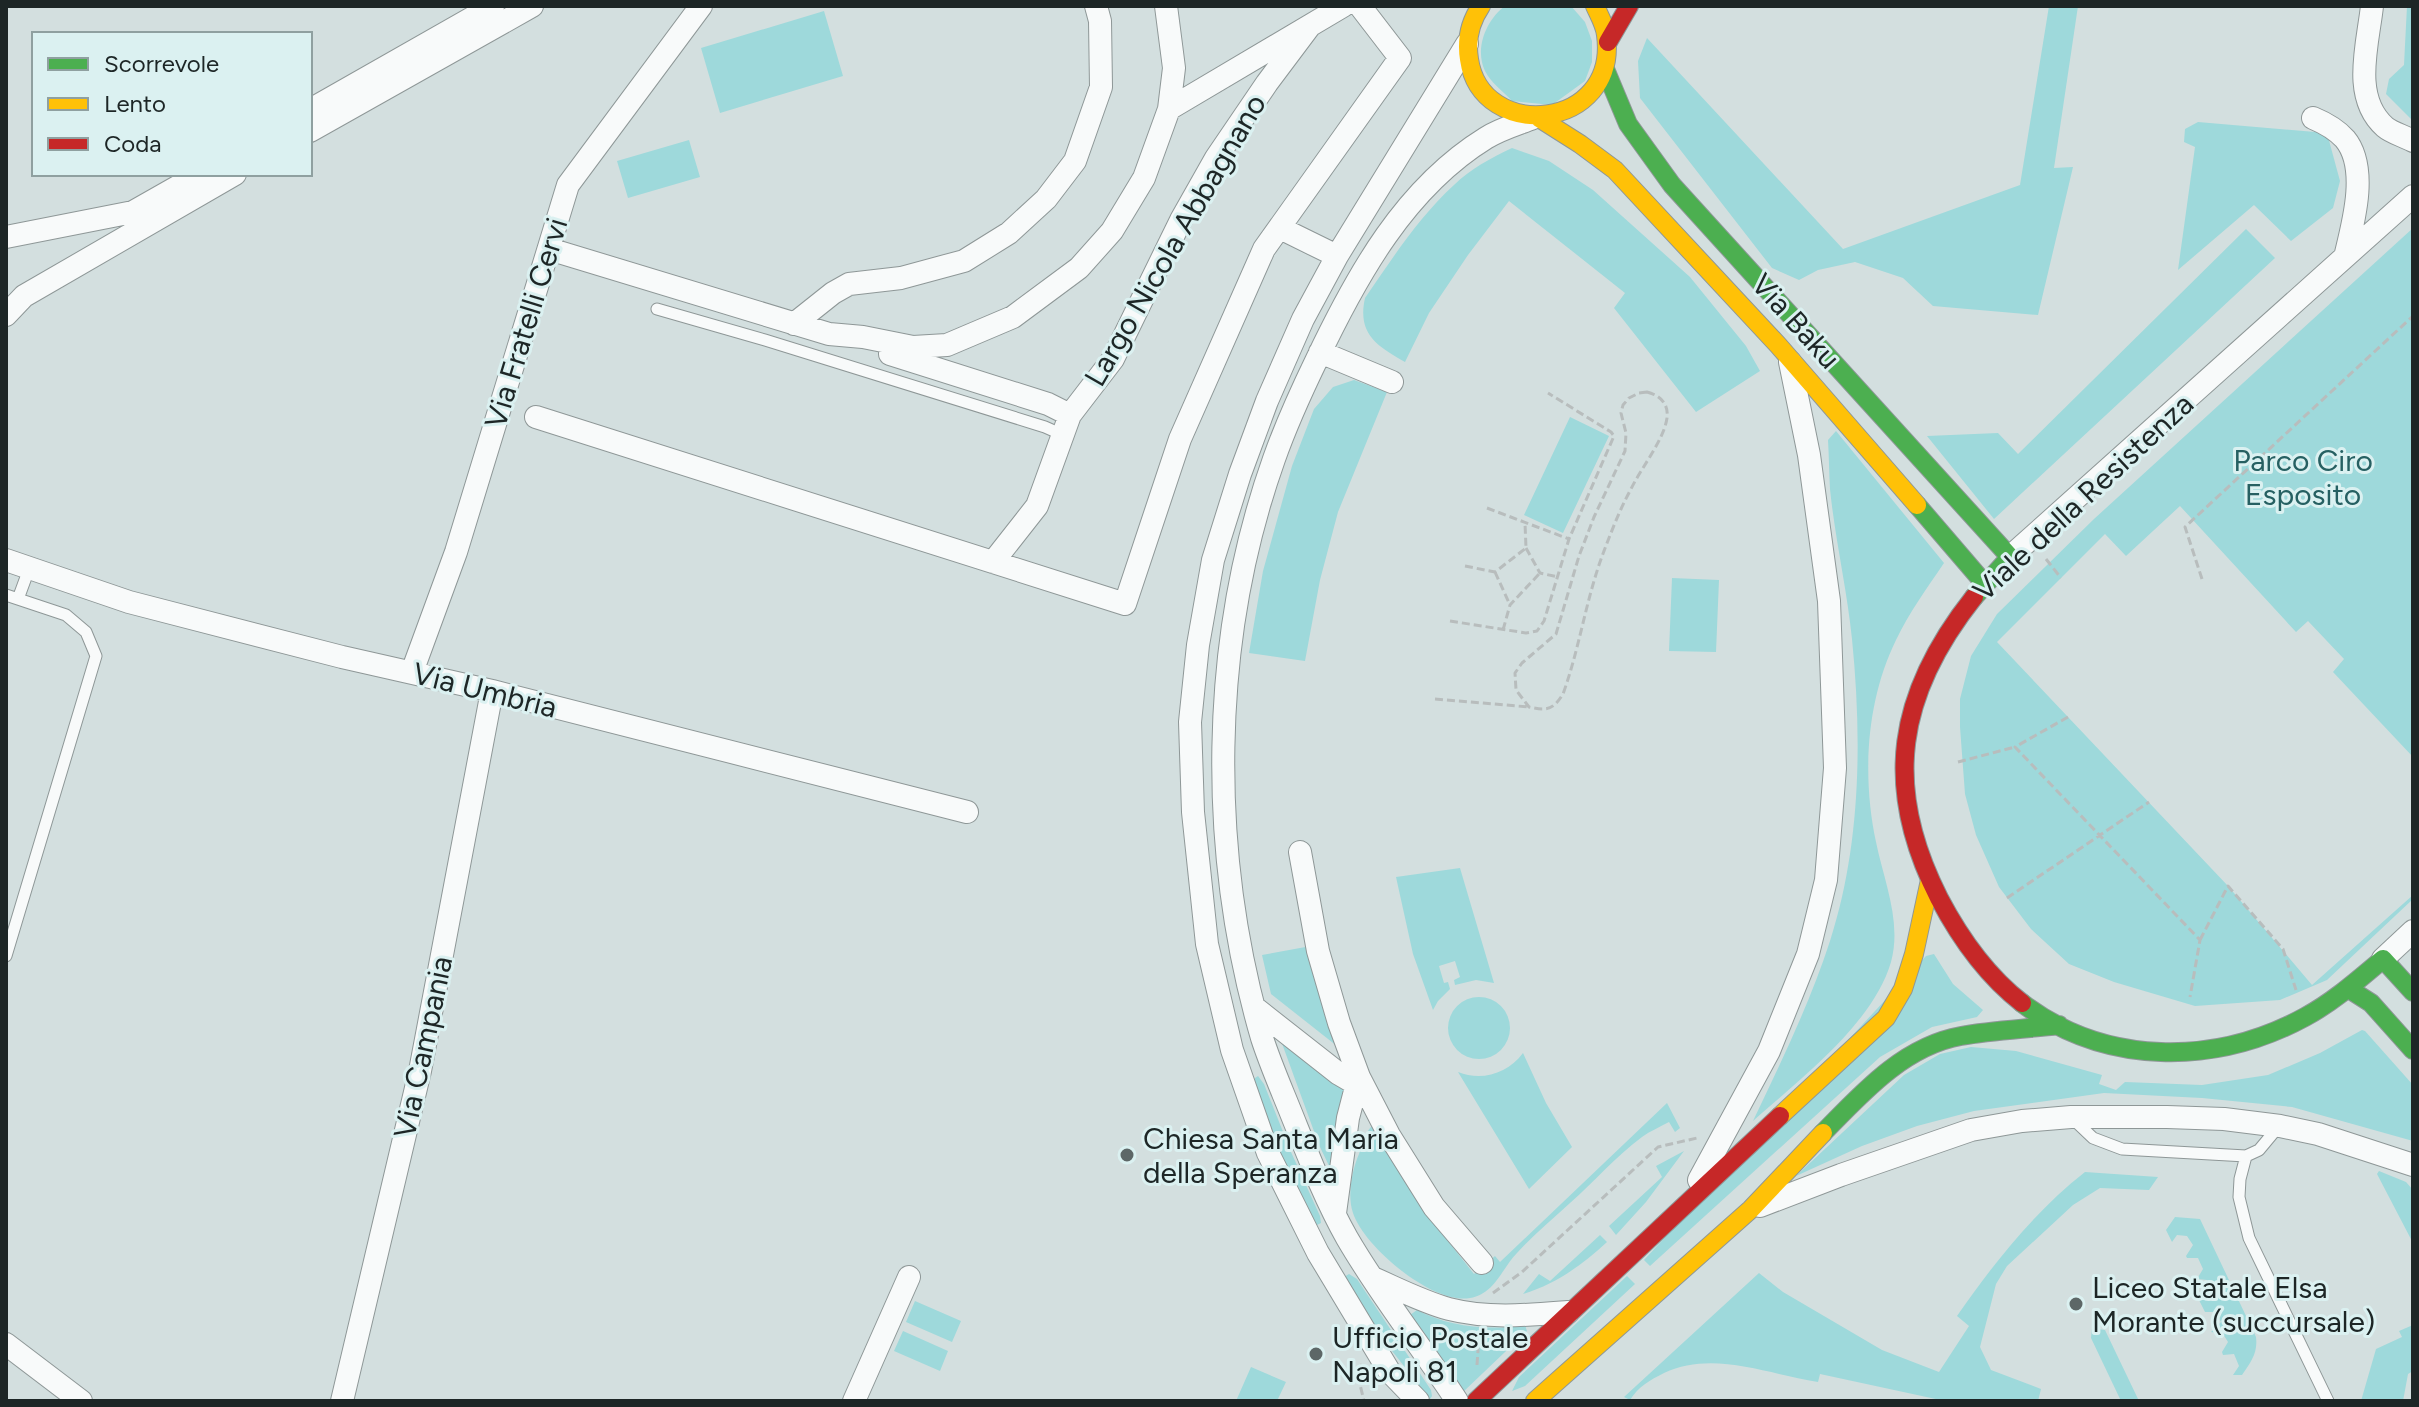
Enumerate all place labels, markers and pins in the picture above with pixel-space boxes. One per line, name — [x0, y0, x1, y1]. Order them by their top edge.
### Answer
place label: Chiesa Santa Maria della Speranza — [1143, 1120, 1399, 1191]
marker: Chiesa Santa Maria della Speranza — [1118, 1146, 1136, 1164]
place label: Liceo Statale Elsa Morante (succursale) — [2092, 1269, 2375, 1340]
marker: Liceo Statale Elsa Morante (succursale) — [2067, 1295, 2085, 1313]
place label: Ufficio Postale Napoli 81 — [1332, 1319, 1528, 1390]
marker: Ufficio Postale Napoli 81 — [1307, 1345, 1325, 1363]

